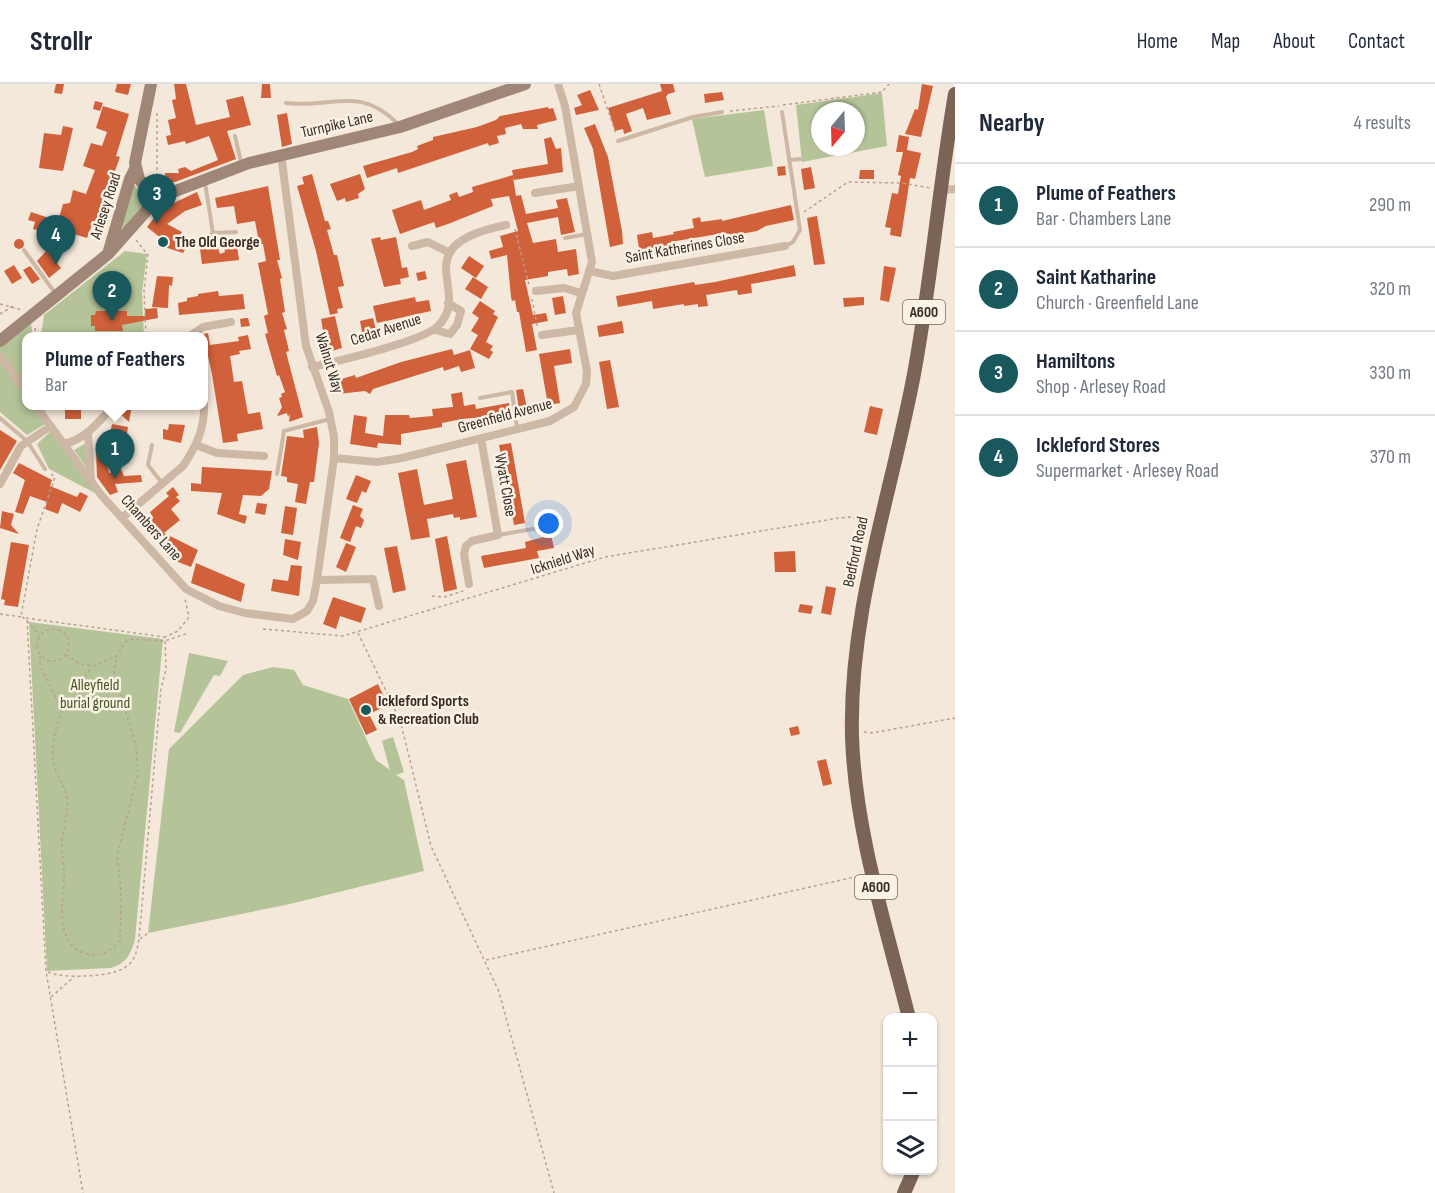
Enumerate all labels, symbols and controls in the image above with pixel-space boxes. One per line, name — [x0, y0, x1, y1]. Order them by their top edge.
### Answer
text: Strollr — [30, 25, 92, 58]
text: Home — [1137, 29, 1178, 54]
text: Map — [1211, 29, 1240, 54]
text: About — [1273, 29, 1315, 54]
text: Contact — [1348, 29, 1405, 54]
north arrow — [811, 102, 865, 156]
street label: Turnpike Lane — [299, 108, 375, 142]
text: Nearby — [979, 108, 1045, 139]
text: 4 results — [1354, 111, 1411, 135]
street label: Arlesey Road — [86, 170, 126, 243]
pin: 3 — [138, 174, 176, 224]
text: Plume of Feathers — [1036, 180, 1176, 207]
text: 1 — [995, 193, 1002, 217]
text: 290 m — [1369, 193, 1411, 217]
text: Bar · Chambers Lane — [1036, 207, 1171, 231]
pin: 4 — [36, 216, 76, 265]
street label: Saint Katherines Close — [624, 228, 746, 268]
place label: The Old George — [175, 233, 260, 252]
marker: The Old George — [156, 235, 170, 249]
text: Saint Katharine — [1036, 264, 1156, 291]
pin: 2 — [92, 272, 132, 321]
text: 2 — [994, 277, 1003, 301]
text: 320 m — [1369, 277, 1411, 301]
text: Church · Greenfield Lane — [1036, 291, 1199, 315]
road number: A600 — [903, 300, 945, 324]
street label: Cedar Avenue — [348, 310, 424, 350]
street label: Walnut Way — [311, 330, 347, 396]
popup — [22, 332, 208, 410]
text: Plume of Feathers — [45, 346, 185, 373]
text: Hamiltons — [1036, 348, 1115, 375]
text: 3 — [994, 361, 1003, 385]
text: 330 m — [1369, 361, 1411, 385]
text: Bar — [45, 373, 67, 397]
text: Shop · Arlesey Road — [1036, 375, 1166, 399]
street label: Greenfield Avenue — [456, 394, 554, 438]
pin: 1 — [96, 430, 134, 479]
text: Ickleford Stores — [1036, 432, 1160, 459]
text: 4 — [994, 445, 1003, 469]
text: 370 m — [1370, 445, 1411, 469]
street label: Wyatt Close — [490, 452, 520, 518]
text: Supermarket · Arlesey Road — [1036, 459, 1219, 483]
street label: Chambers Lane — [116, 491, 186, 565]
your location — [534, 509, 563, 538]
street label: Bedford Road — [839, 515, 873, 589]
street label: Icknield Way — [528, 541, 598, 579]
park label: Alleyfield burial ground — [60, 676, 130, 713]
place label: Ickleford Sports & Recreation Club — [378, 692, 479, 729]
marker: Ickleford Sports & Recreation Club — [359, 703, 373, 717]
road number: A600 — [855, 875, 897, 899]
map controls — [883, 1013, 937, 1175]
button: + — [883, 1013, 937, 1067]
button: − — [883, 1067, 937, 1121]
button: layers — [883, 1121, 937, 1175]

